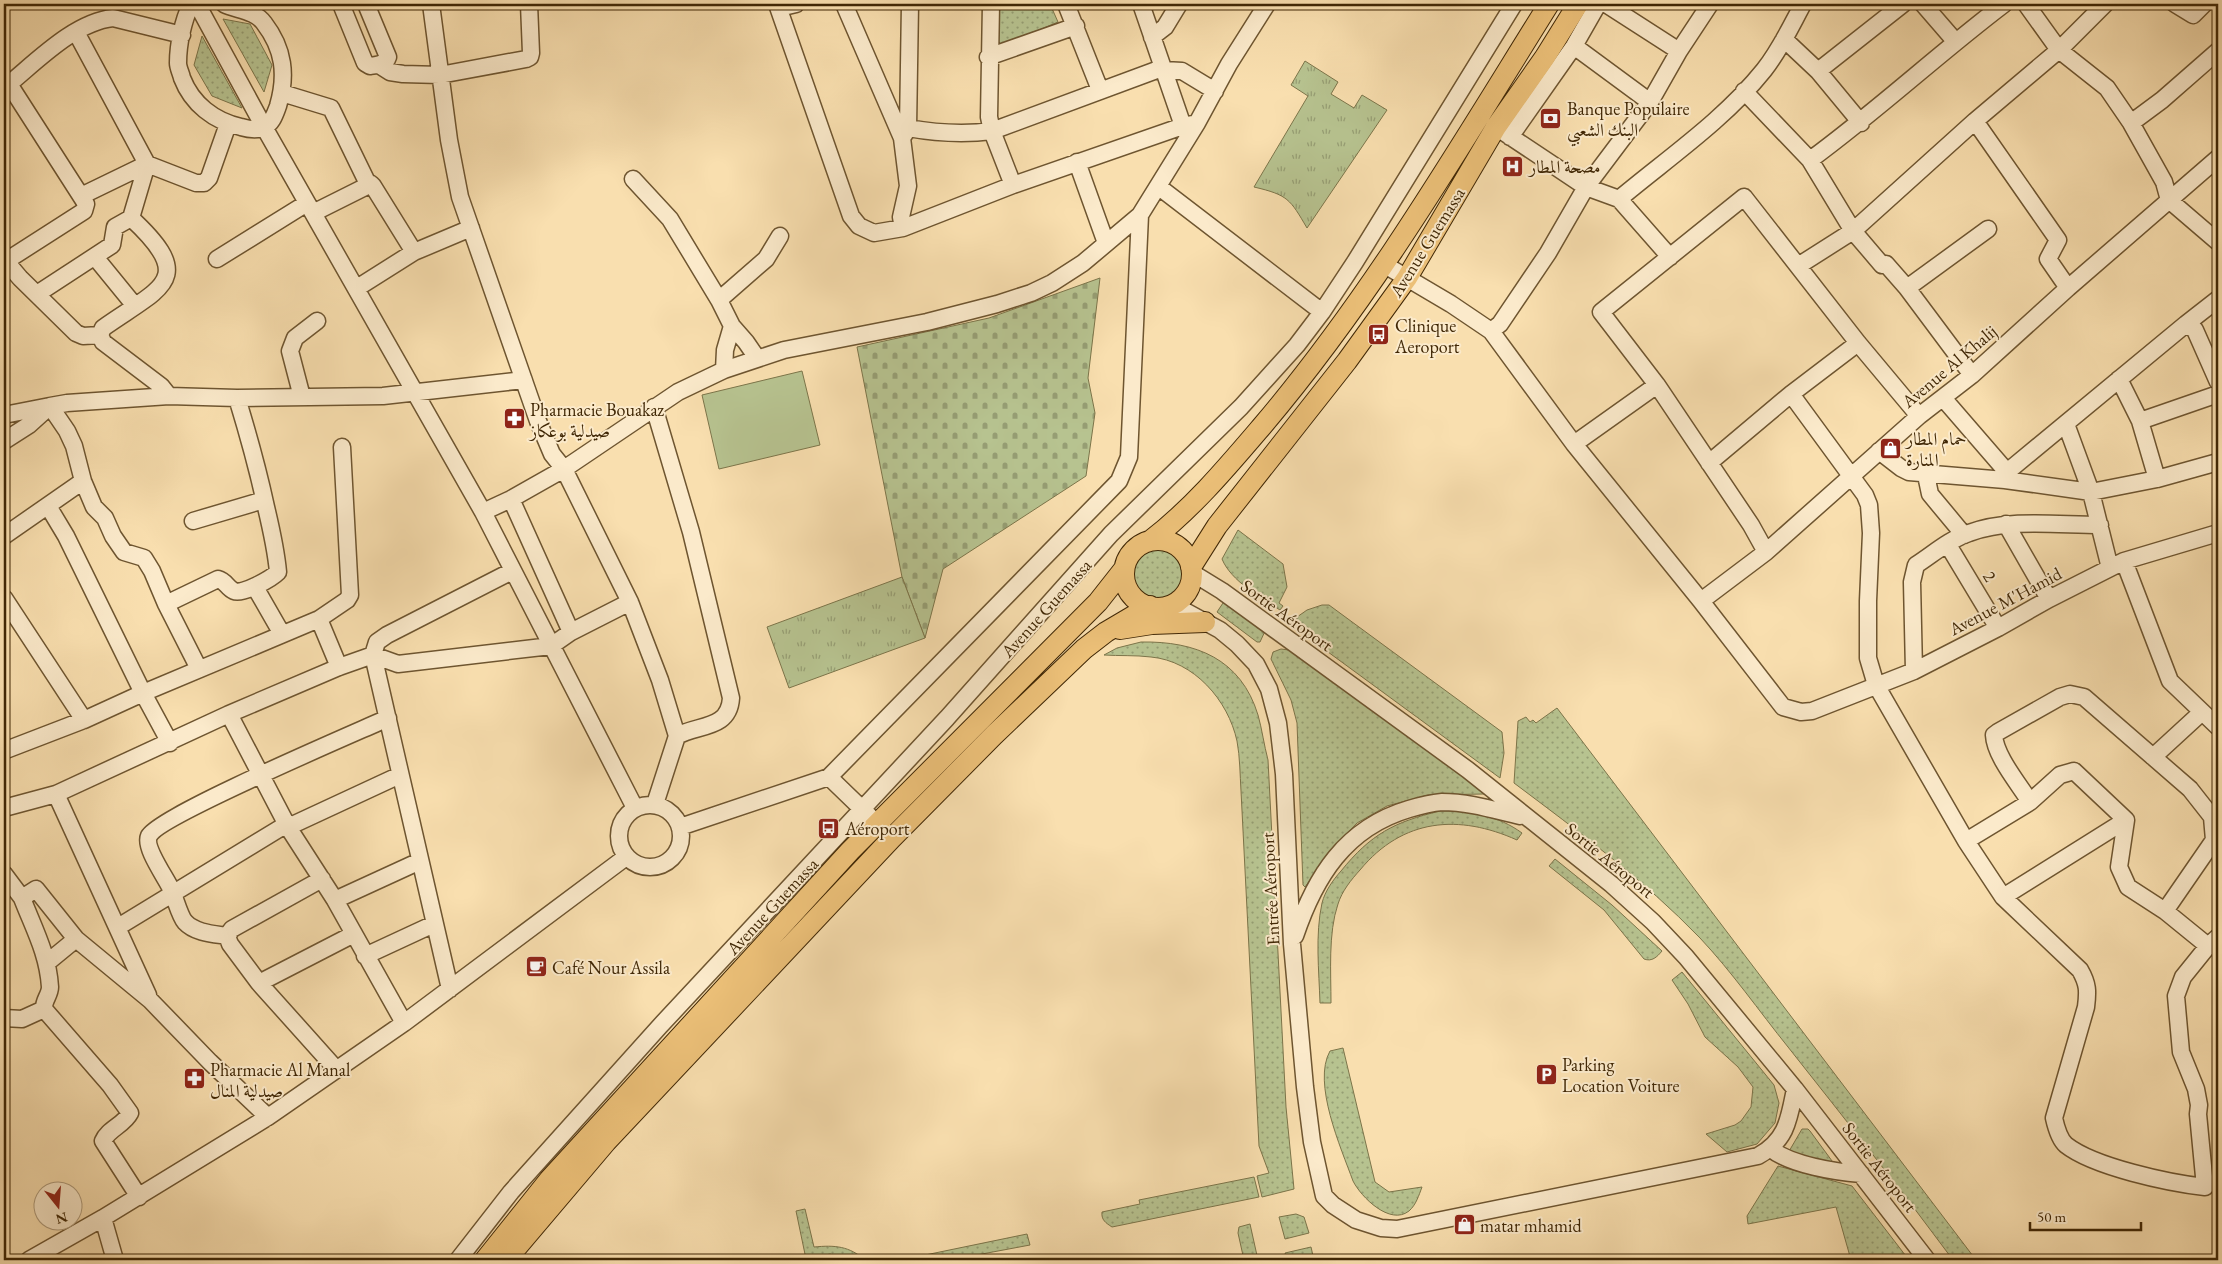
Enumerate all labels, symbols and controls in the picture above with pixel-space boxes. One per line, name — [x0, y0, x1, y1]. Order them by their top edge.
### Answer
place label: Banque Populaire البنك الشعبي — [1567, 97, 1689, 147]
bank icon: Banque Populaire البنك الشعبي — [1539, 106, 1563, 130]
hospital icon: مصحة المطار — [1501, 154, 1525, 178]
place label: مصحة المطار — [1527, 155, 1601, 178]
street label: Avenue Guemassa — [1384, 182, 1470, 302]
place label: Clinique Aeroport — [1394, 314, 1460, 358]
street label: Avenue Al Khalij — [1896, 320, 2001, 413]
bus stop icon: Clinique Aeroport — [1367, 323, 1391, 347]
place label: Pharmacie Bouakaz صيدلية بوعكاز — [528, 398, 664, 442]
pharmacy icon: Pharmacie Bouakaz صيدلية بوعكاز — [502, 407, 526, 431]
place label: حمام المطار المنارة — [1904, 427, 1967, 471]
shop icon: حمام المطار المنارة — [1878, 436, 1902, 460]
street label: Avenue Guemassa — [995, 553, 1097, 663]
street label: Avenue M'Hamid — [1944, 561, 2066, 641]
street label: 2 — [1978, 566, 2002, 586]
street label: Sortie Aéroport — [1236, 574, 1338, 656]
bus stop icon: Aéroport — [817, 816, 841, 840]
place label: Aéroport — [844, 817, 910, 840]
street label: Sortie Aéroport — [1561, 817, 1660, 903]
street label: Entrée Aéroport — [1256, 832, 1284, 946]
street label: Avenue Guemassa — [720, 852, 824, 960]
cafe icon: Café Nour Assila — [524, 955, 548, 979]
place label: Café Nour Assila — [552, 956, 671, 979]
place label: Parking Location Voiture — [1562, 1053, 1680, 1097]
place label: Pharmacie Al Manal صيدلية المنال — [210, 1058, 350, 1102]
parking icon: Parking Location Voiture — [1534, 1062, 1558, 1086]
pharmacy icon: Pharmacie Al Manal صيدلية المنال — [182, 1067, 206, 1091]
street label: Sortie Aéroport — [1838, 1117, 1923, 1217]
north arrow — [32, 1182, 82, 1232]
scale bar — [2030, 1199, 2141, 1231]
text: 50 m — [2037, 1207, 2066, 1226]
text: N — [53, 1208, 70, 1229]
shop icon: matar mhamid — [1452, 1213, 1476, 1237]
place label: matar mhamid — [1480, 1214, 1583, 1237]

